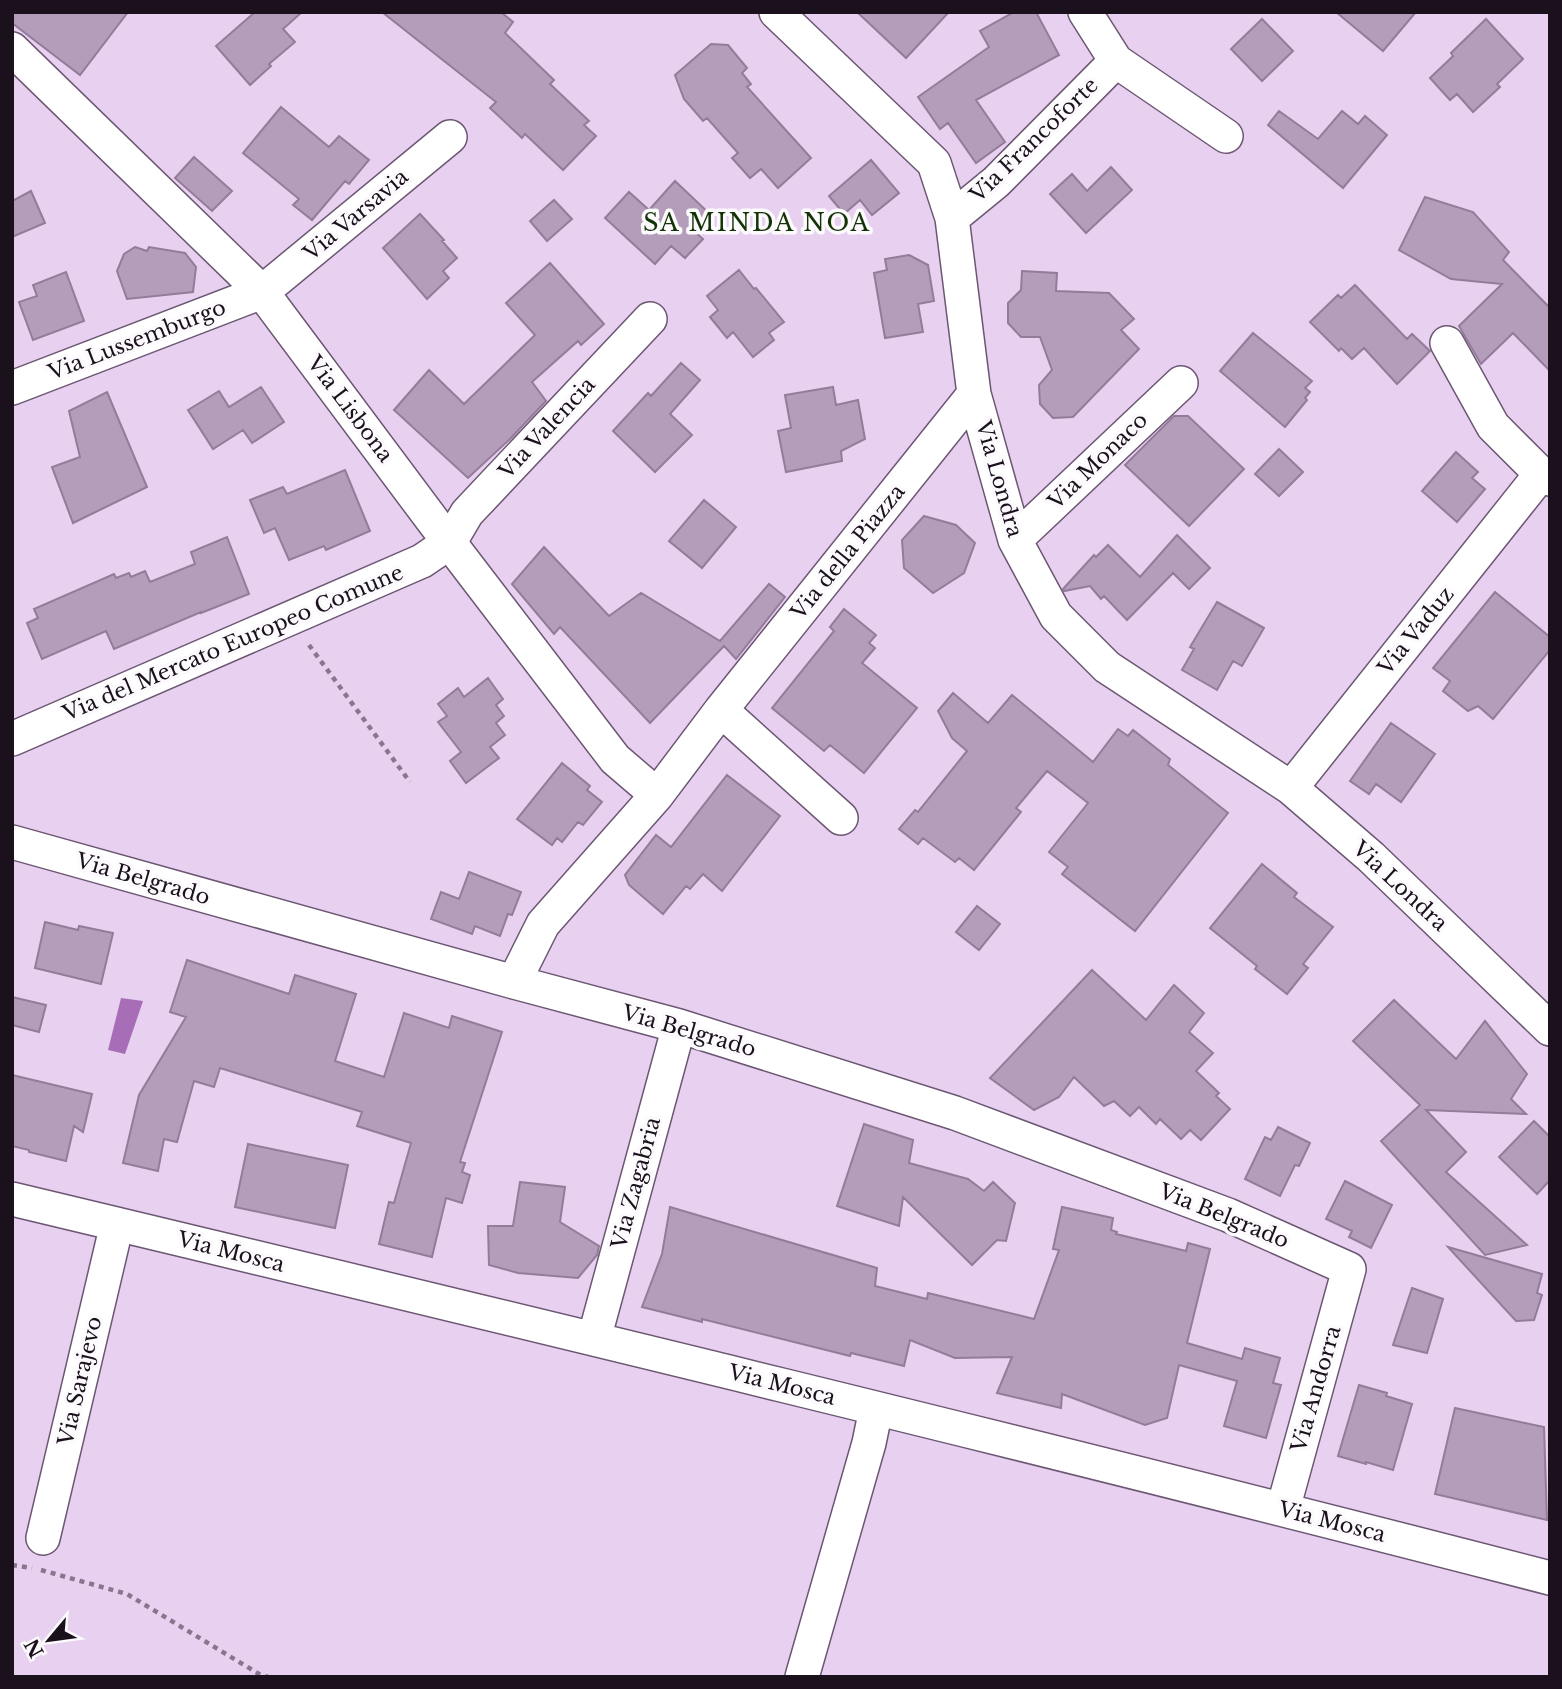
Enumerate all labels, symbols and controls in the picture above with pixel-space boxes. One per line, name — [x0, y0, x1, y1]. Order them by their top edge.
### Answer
street label: Via Francoforte — [964, 72, 1103, 208]
street label: Via Varsavia — [298, 164, 414, 267]
district label: SA MINDA NOA — [643, 208, 871, 237]
street label: Via Lussemburgo — [44, 294, 229, 386]
street label: Via Lisbona — [301, 350, 399, 468]
street label: Via Valencia — [493, 372, 601, 485]
street label: Via Monaco — [1042, 407, 1153, 516]
street label: Via Londra — [970, 417, 1028, 541]
street label: Via della Piazza — [785, 479, 911, 626]
street label: Via del Mercato Europeo Comune — [58, 559, 407, 727]
street label: Via Vaduz — [1372, 582, 1459, 681]
street label: Via Londra — [1346, 835, 1453, 937]
street label: Via Belgrado — [72, 847, 213, 911]
street label: Via Belgrado — [618, 999, 759, 1063]
street label: Via Zagabria — [606, 1114, 666, 1253]
street label: Via Belgrado — [1154, 1178, 1293, 1254]
street label: Via Mosca — [174, 1226, 288, 1278]
street label: Via Sarajevo — [52, 1314, 108, 1449]
street label: Via Andorra — [1285, 1322, 1347, 1456]
street label: Via Mosca — [725, 1359, 839, 1411]
street label: Via Mosca — [1275, 1496, 1389, 1548]
north arrow — [14, 1605, 84, 1675]
text: N — [20, 1634, 49, 1661]

